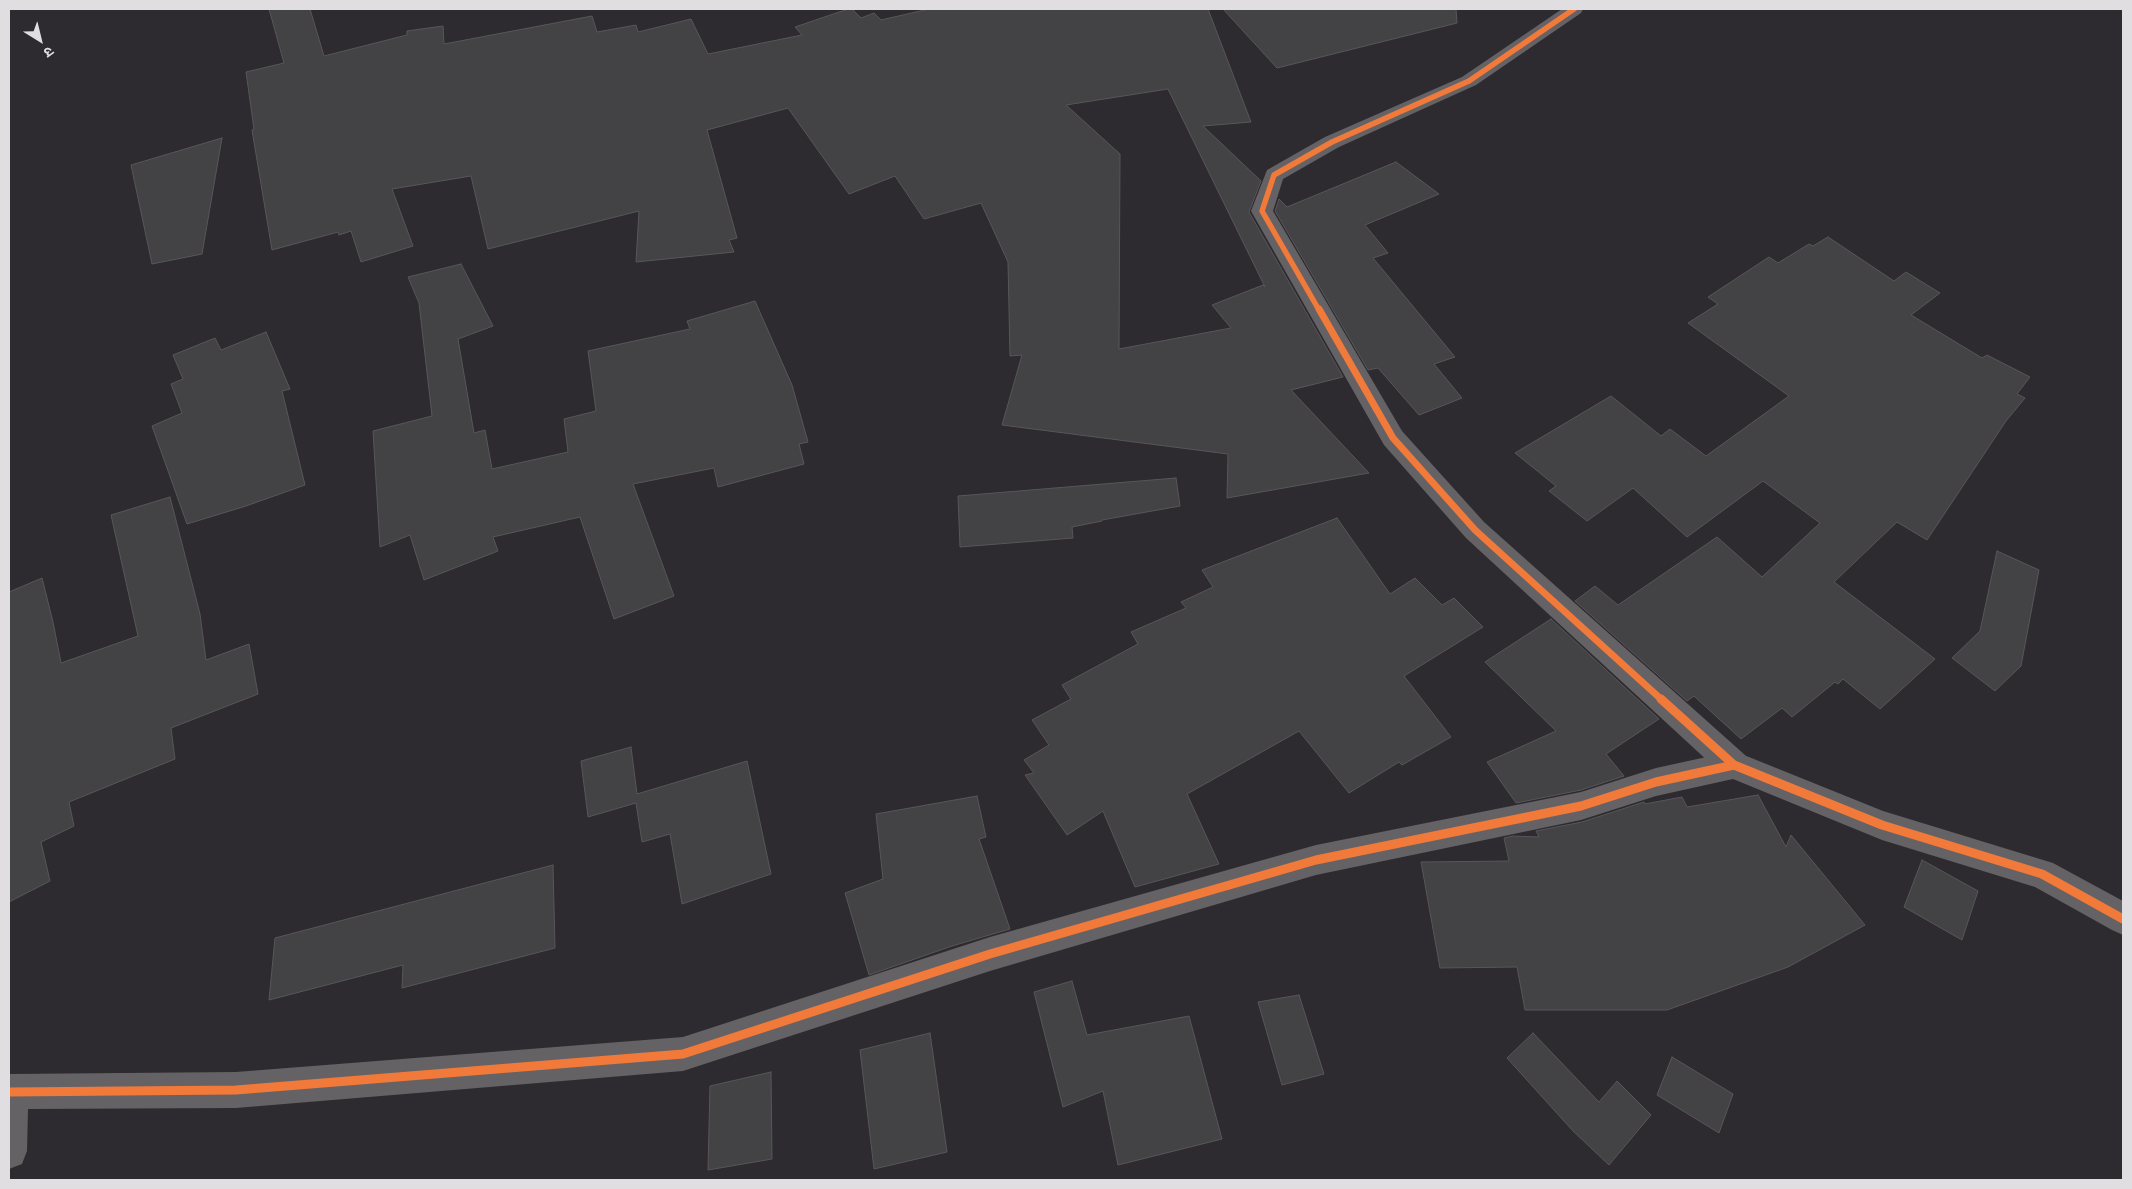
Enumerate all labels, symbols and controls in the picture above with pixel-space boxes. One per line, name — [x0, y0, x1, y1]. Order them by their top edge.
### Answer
north arrow — [15, 15, 65, 65]
text: उ — [40, 42, 58, 63]

